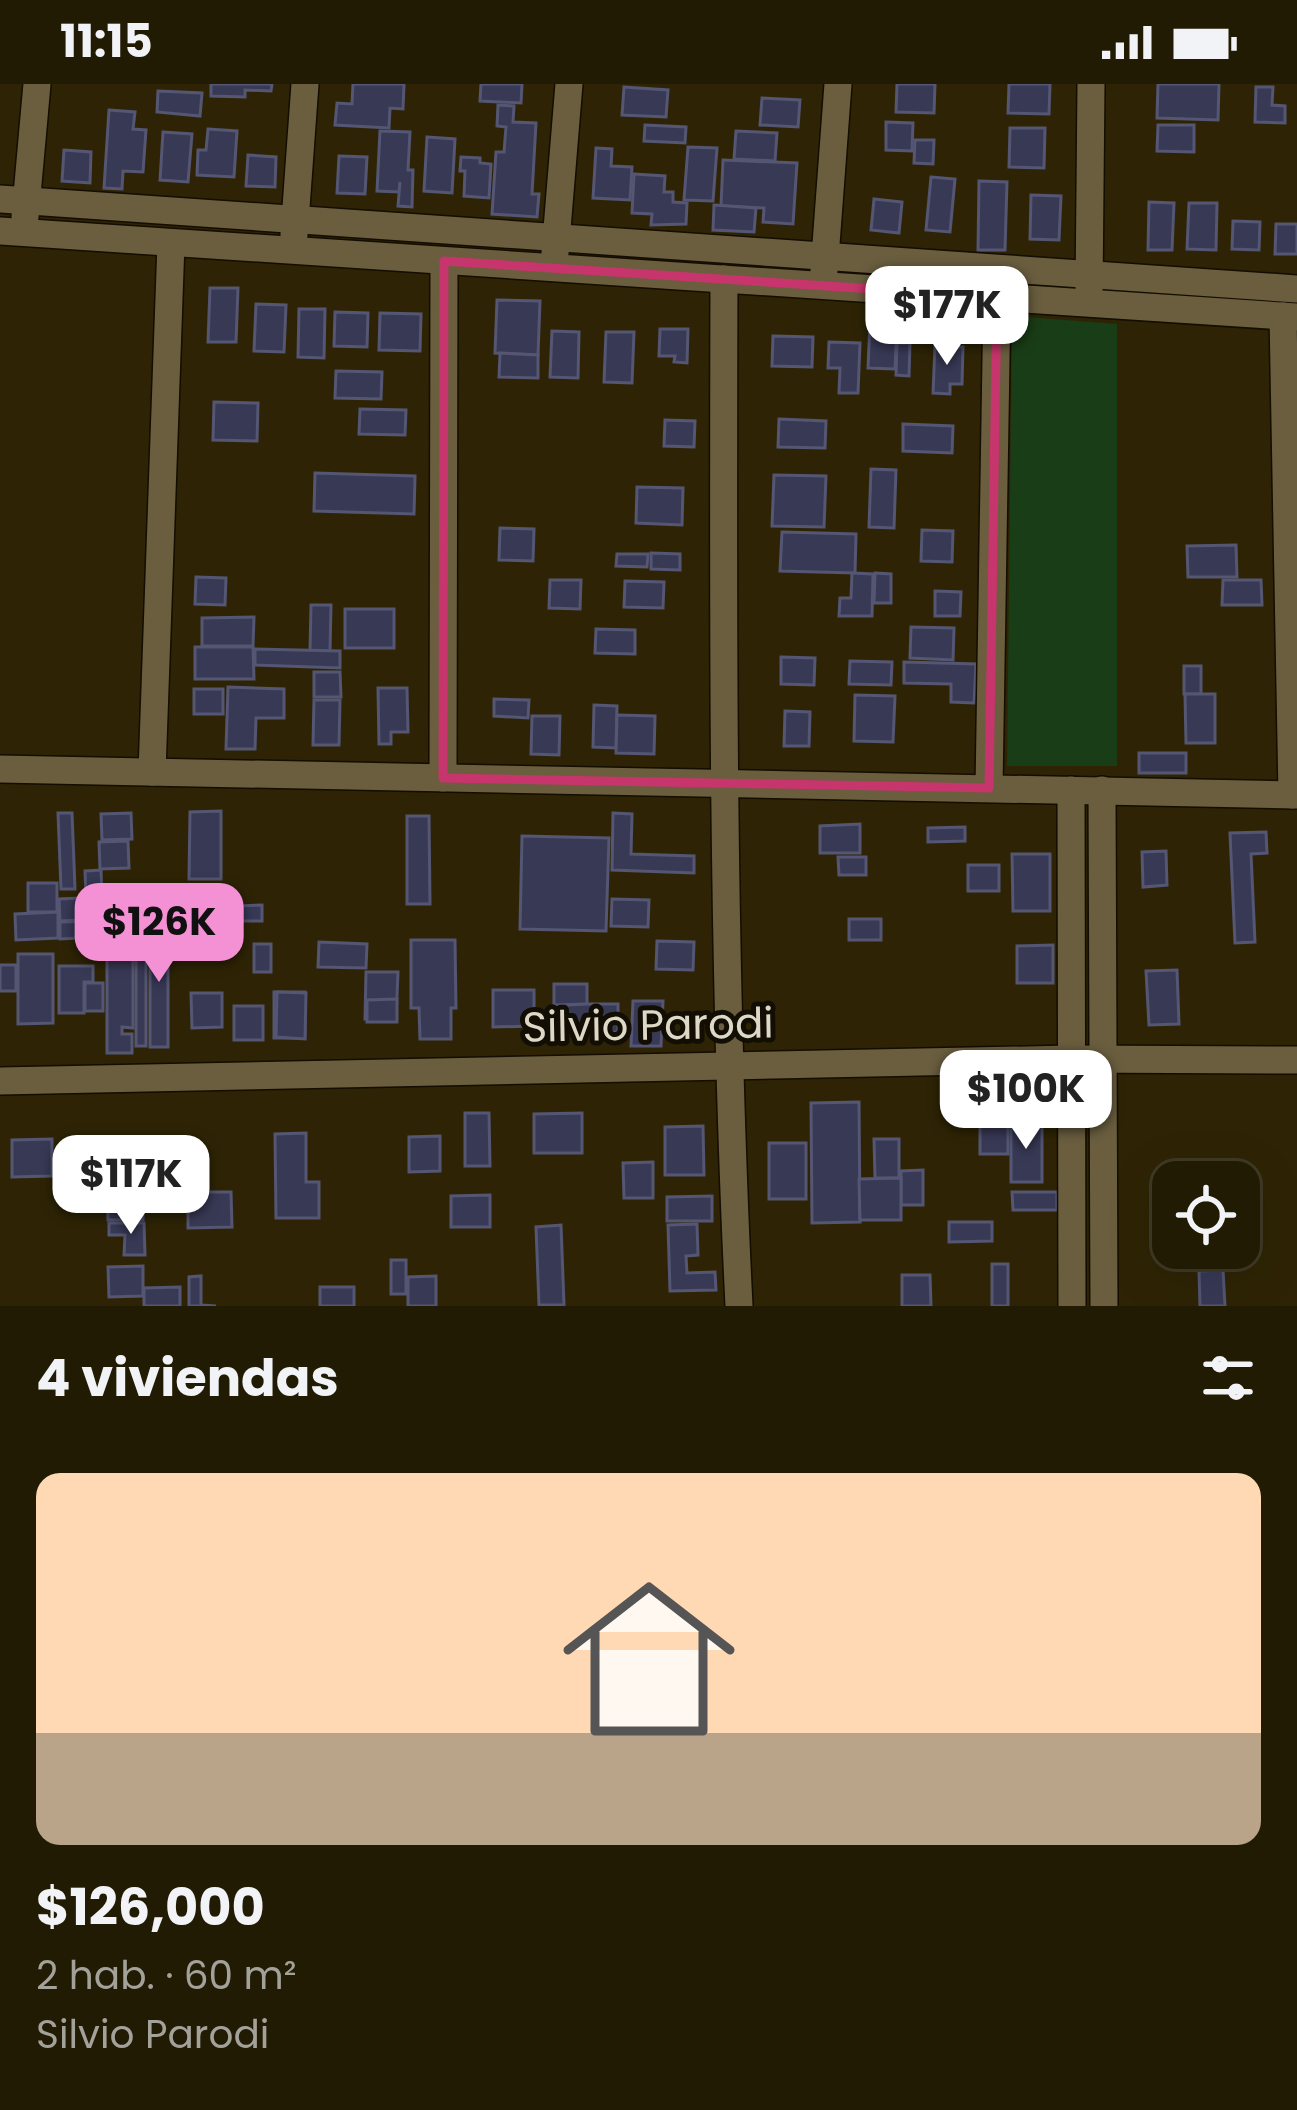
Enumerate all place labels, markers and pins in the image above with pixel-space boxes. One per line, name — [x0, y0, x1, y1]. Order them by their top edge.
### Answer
pin: $177K — [863, 266, 1031, 368]
pin: $126K — [75, 883, 243, 985]
pin: $100K — [942, 1050, 1110, 1152]
pin: $117K — [47, 1135, 215, 1237]

